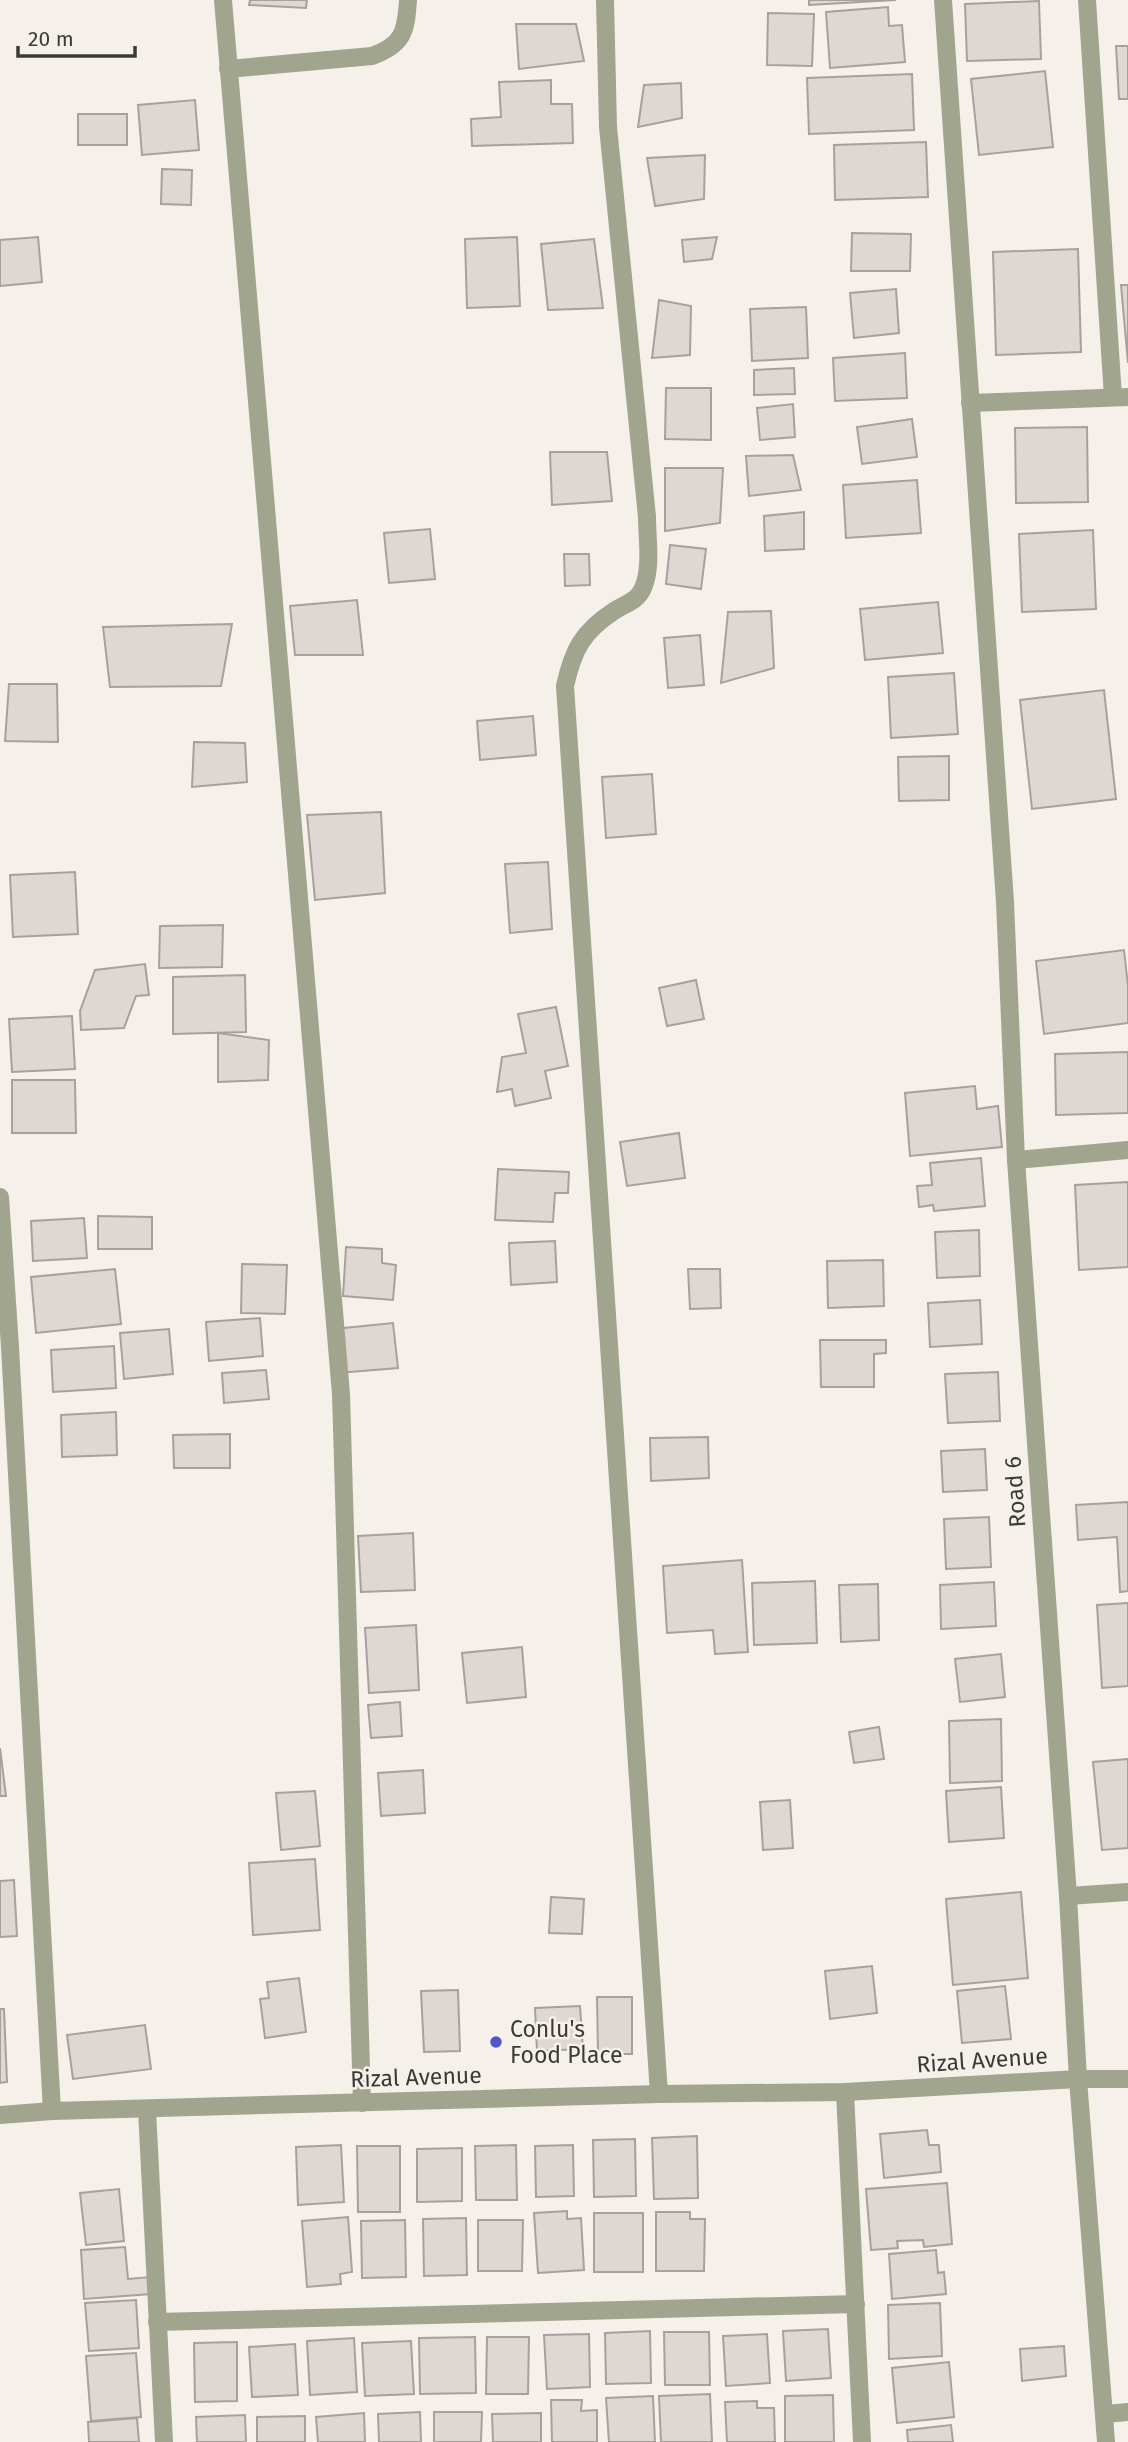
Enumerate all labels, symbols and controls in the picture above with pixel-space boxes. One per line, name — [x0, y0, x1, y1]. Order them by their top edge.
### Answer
scale bar — [18, 14, 135, 58]
text: 20 m — [28, 26, 74, 52]
street label: Road 6 — [999, 1455, 1031, 1529]
place label: Conlu's Food Place — [510, 2015, 623, 2069]
marker: Conlu's Food Place — [488, 2034, 504, 2050]
street label: Rizal Avenue — [915, 2041, 1049, 2079]
street label: Rizal Avenue — [350, 2061, 482, 2093]

